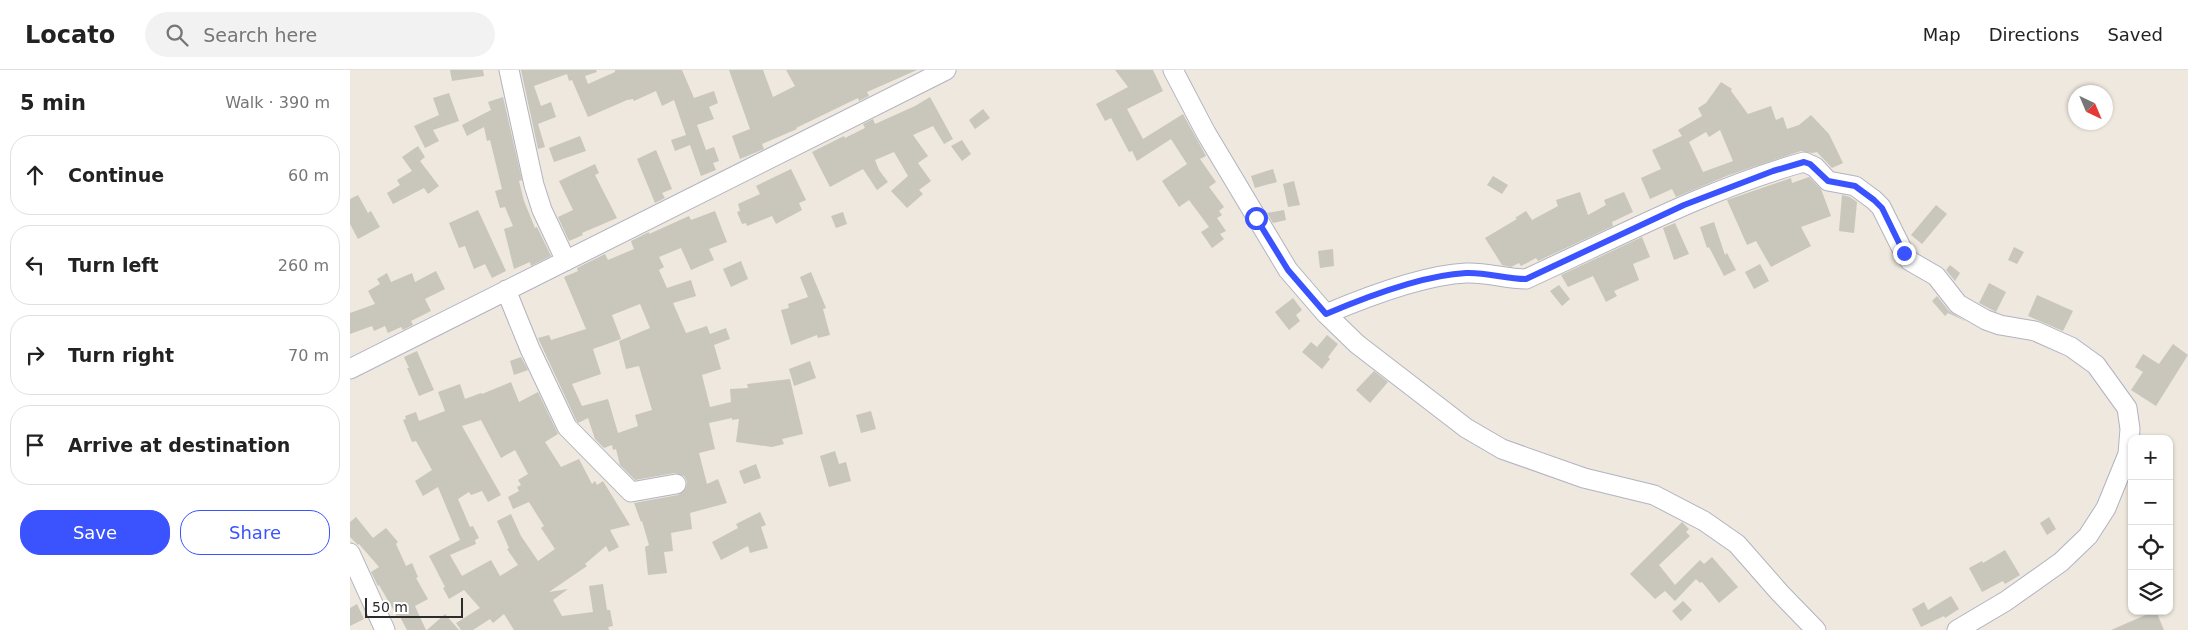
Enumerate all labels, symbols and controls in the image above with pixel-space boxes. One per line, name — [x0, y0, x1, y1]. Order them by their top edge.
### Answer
search box — [145, 12, 495, 57]
text: Locato — [25, 21, 115, 49]
icon: search — [163, 21, 191, 49]
text: Search here — [203, 24, 317, 46]
text: Map — [1923, 24, 1961, 45]
text: Directions — [1989, 24, 2079, 45]
text: Saved — [2107, 24, 2163, 45]
north arrow — [2068, 85, 2113, 130]
text: 5 min — [20, 91, 86, 115]
text: Walk · 390 m — [225, 93, 330, 112]
icon: ahead — [21, 161, 49, 189]
text: Continue — [68, 164, 164, 186]
text: 60 m — [288, 166, 329, 185]
route start — [1245, 207, 1268, 230]
route end — [1893, 242, 1916, 265]
icon: left — [21, 251, 49, 279]
text: Turn left — [68, 254, 159, 276]
text: 260 m — [278, 256, 329, 275]
icon: right — [21, 341, 49, 369]
text: Turn right — [68, 344, 174, 366]
text: 70 m — [288, 346, 329, 365]
icon: arrive — [21, 431, 49, 459]
text: Arrive at destination — [68, 434, 290, 456]
map controls — [2128, 435, 2173, 615]
button: + — [2128, 435, 2173, 480]
button: − — [2128, 480, 2173, 525]
button: Save — [20, 510, 170, 555]
button: Share — [180, 510, 330, 555]
button: locate — [2128, 525, 2173, 570]
button: layers — [2128, 570, 2173, 615]
scale bar — [365, 595, 462, 618]
text: 50 m — [372, 599, 408, 615]

